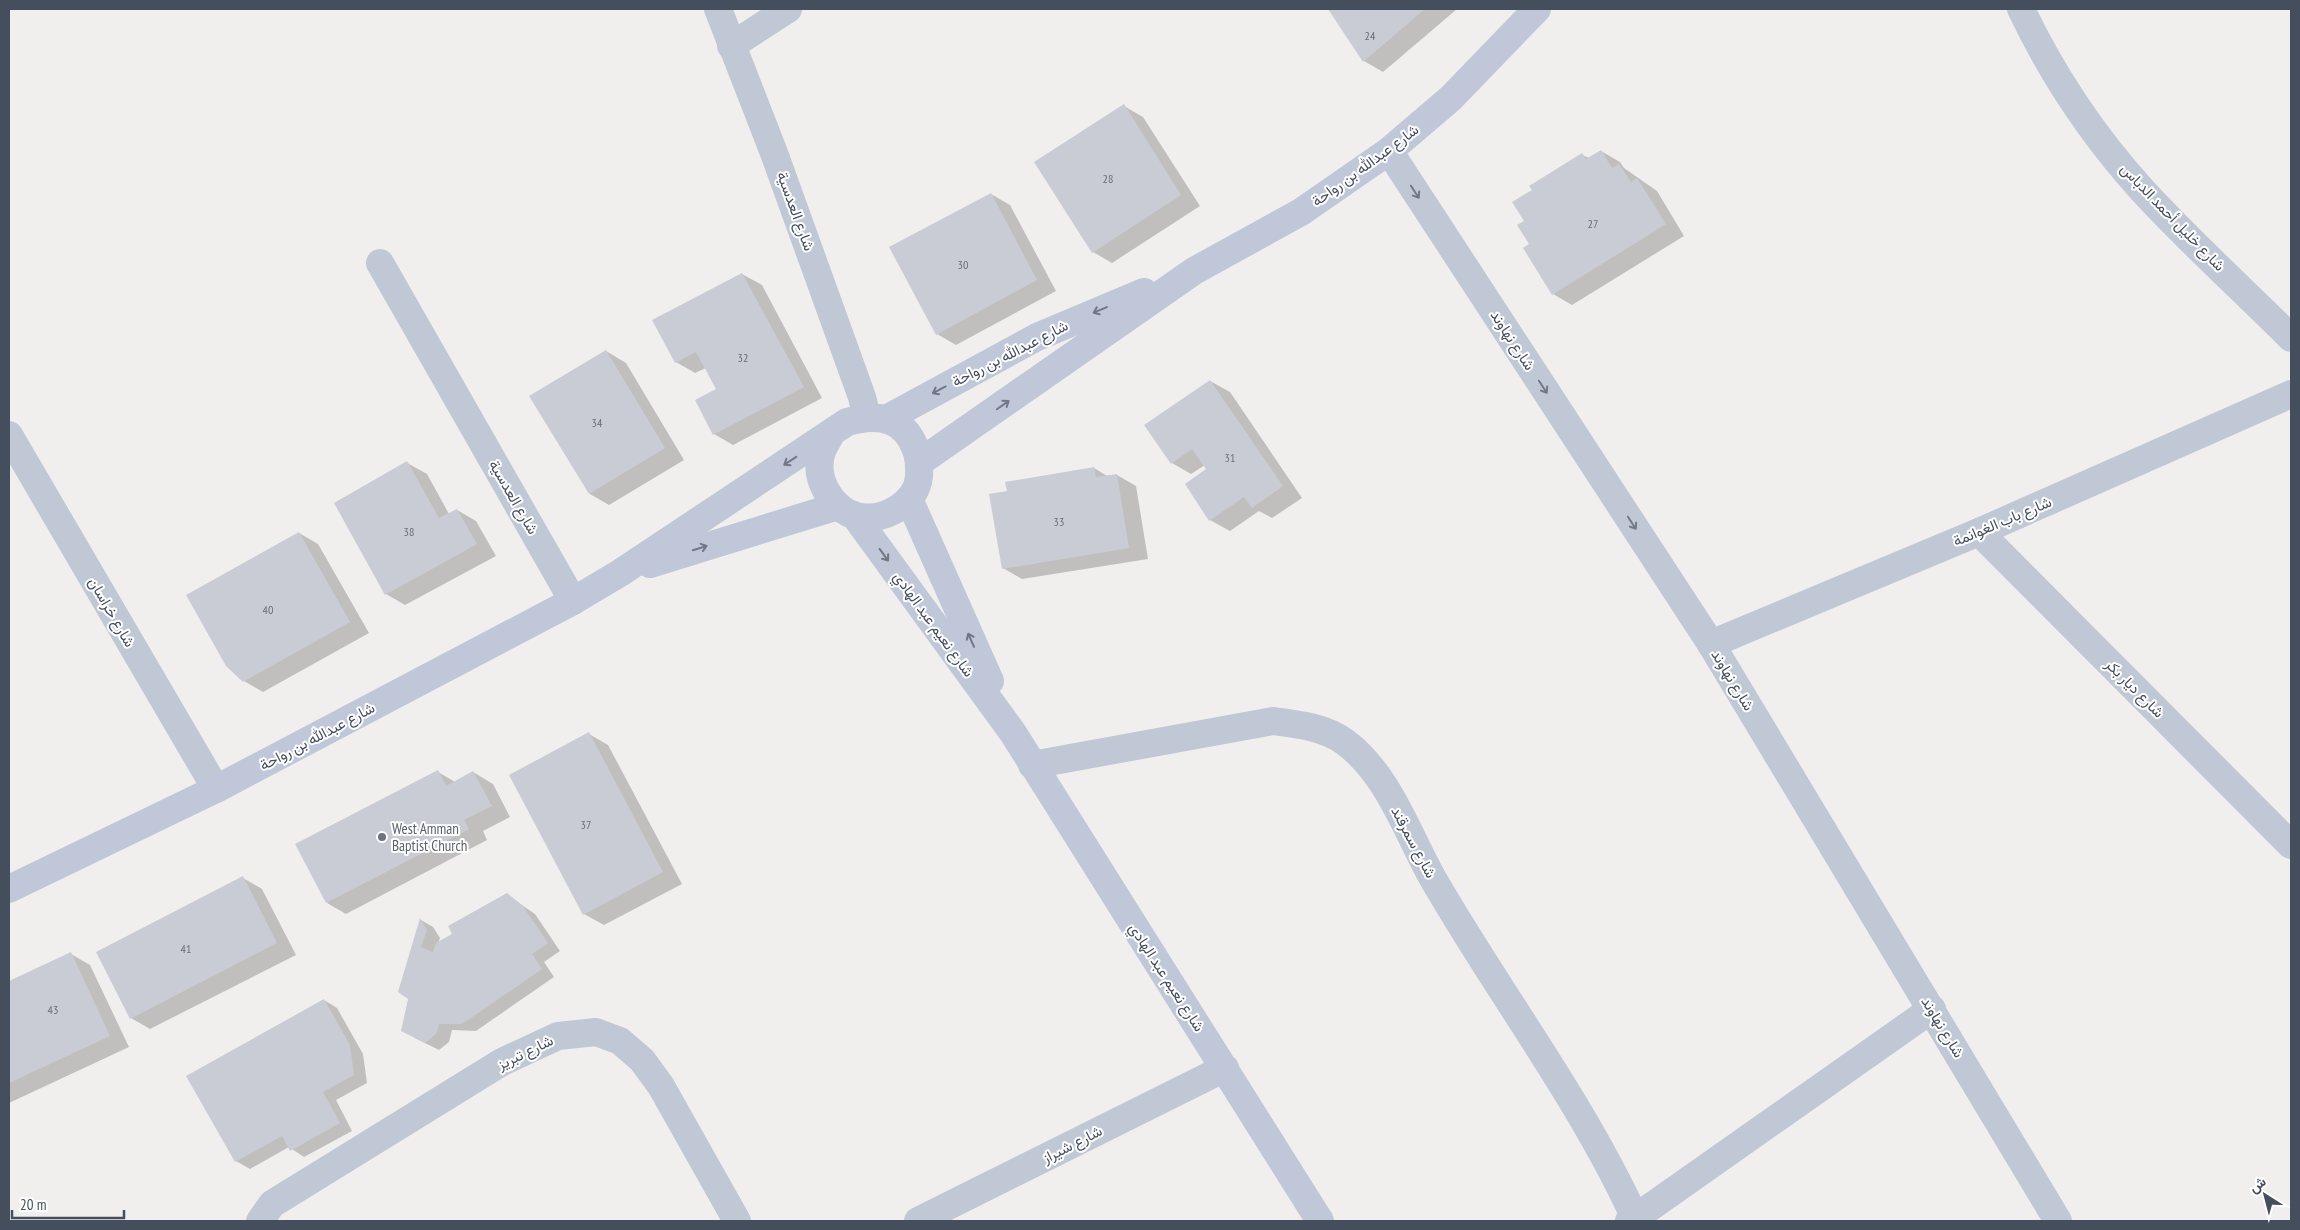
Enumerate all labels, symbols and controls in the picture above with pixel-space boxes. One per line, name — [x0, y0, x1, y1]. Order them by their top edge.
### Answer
house number: 24 — [1365, 28, 1376, 43]
street label: شارع عبدالله بن رواحة — [1308, 120, 1424, 212]
street label: شارع خليل أحمد الدباس — [2115, 159, 2229, 276]
street label: شارع العدسية — [771, 169, 819, 254]
house number: 28 — [1103, 171, 1113, 186]
one-way arrow — [1410, 185, 1421, 199]
house number: 27 — [1588, 216, 1598, 231]
house number: 30 — [958, 257, 968, 272]
one-way arrow — [1093, 306, 1108, 316]
street label: شارع نهاوند — [1485, 306, 1540, 375]
street label: شارع عبدالله بن رواحة — [949, 315, 1072, 392]
house number: 32 — [738, 350, 748, 365]
one-way arrow — [1538, 379, 1548, 393]
one-way arrow — [932, 386, 947, 395]
one-way arrow — [996, 399, 1009, 410]
house number: 34 — [592, 415, 603, 430]
house number: 31 — [1225, 450, 1235, 465]
street label: شارع العدسية — [483, 456, 543, 539]
one-way arrow — [784, 456, 798, 466]
street label: شارع باب الغوانمة — [1950, 492, 2055, 552]
house number: 33 — [1054, 514, 1064, 529]
one-way arrow — [1627, 515, 1637, 529]
house number: 38 — [404, 524, 414, 539]
one-way arrow — [692, 543, 708, 553]
one-way arrow — [879, 548, 889, 562]
street label: شارع نعيم عبد الهادي — [886, 568, 979, 683]
street label: شارع خراسان — [83, 574, 140, 651]
house number: 40 — [263, 602, 273, 617]
one-way arrow — [966, 633, 976, 648]
street label: شارع نهاوند — [1706, 646, 1759, 715]
street label: شارع ديار بكر — [2100, 654, 2168, 723]
street label: شارع عبدالله بن رواحة — [256, 698, 379, 776]
street label: شارع سمرقند — [1385, 803, 1441, 882]
house number: 37 — [581, 817, 591, 832]
place label: West Amman Baptist Church — [392, 819, 467, 855]
marker: West Amman Baptist Church — [376, 831, 388, 843]
street label: شارع نعيم عبد الهادي — [1122, 919, 1209, 1037]
house number: 41 — [181, 941, 191, 956]
street label: شارع نهاوند — [1916, 993, 1969, 1062]
house number: 43 — [48, 1002, 58, 1017]
street label: شارع تبريز — [493, 1030, 557, 1076]
street label: شارع شيراز — [1038, 1121, 1106, 1169]
north arrow — [2240, 1170, 2290, 1220]
text: ش — [2245, 1172, 2270, 1197]
scale bar — [12, 1188, 125, 1220]
text: 20 m — [20, 1195, 46, 1214]

